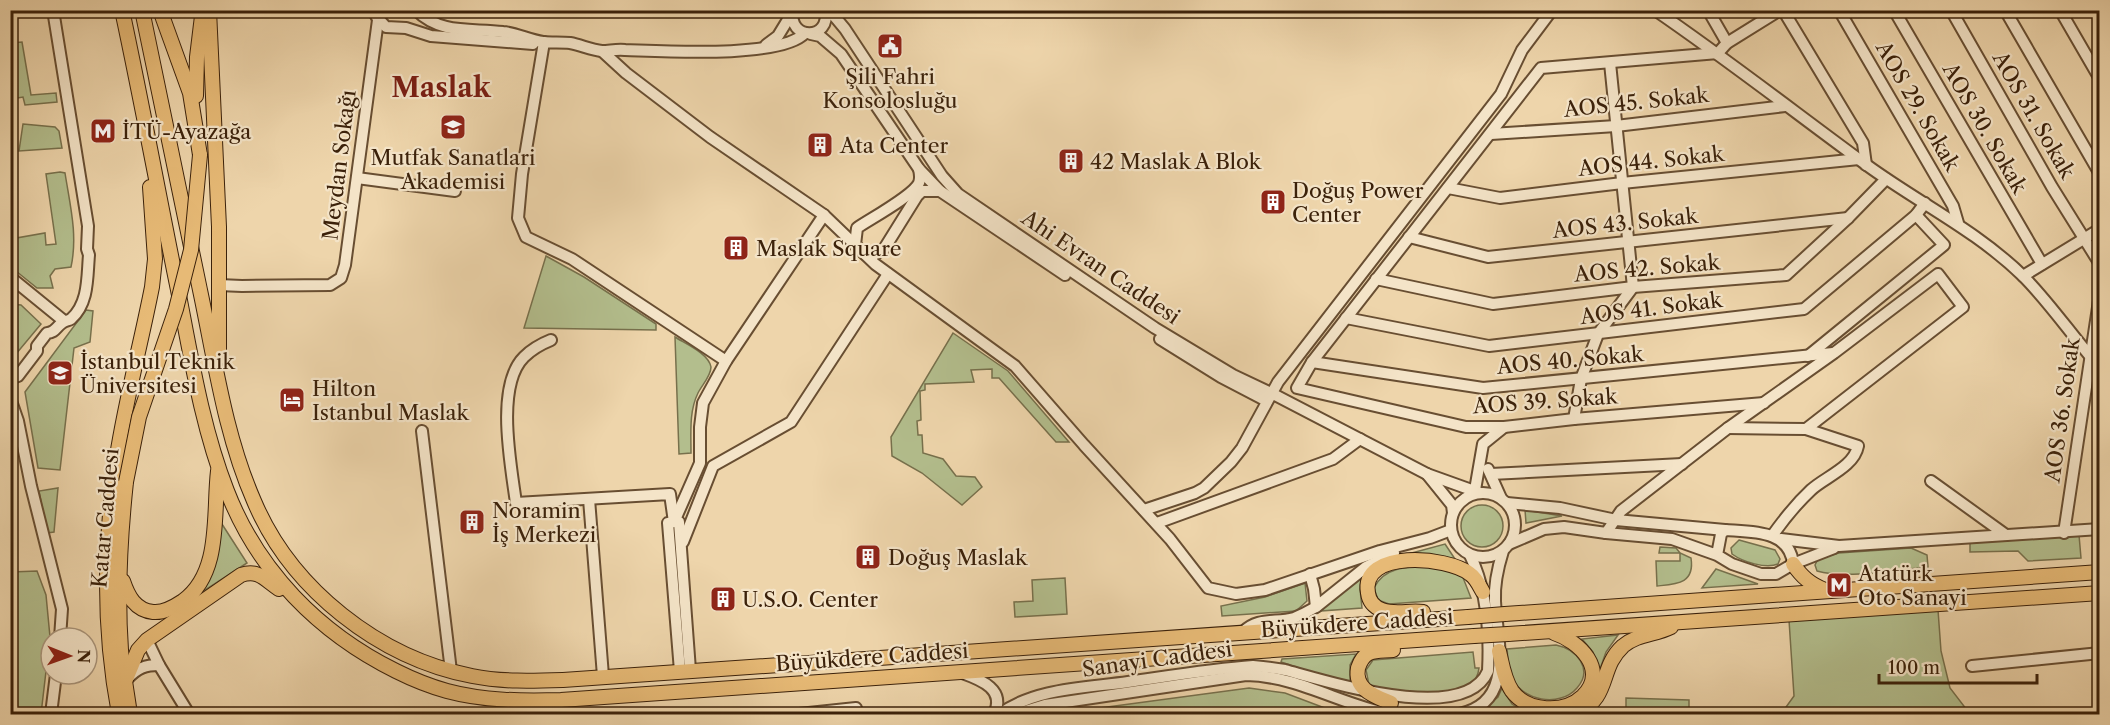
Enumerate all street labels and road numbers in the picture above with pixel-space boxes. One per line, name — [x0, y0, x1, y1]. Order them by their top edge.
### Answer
street label: AOS 29. Sokak — [1870, 36, 1966, 176]
street label: AOS 31. Sokak — [1987, 46, 2081, 184]
street label: AOS 30. Sokak — [1937, 57, 2033, 198]
street label: AOS 45. Sokak — [1561, 82, 1711, 122]
street label: Meydan Sokağı — [317, 88, 361, 242]
street label: AOS 44. Sokak — [1576, 141, 1726, 181]
street label: AOS 43. Sokak — [1550, 203, 1700, 243]
street label: Ahi Evran Caddesi — [1016, 204, 1185, 329]
street label: AOS 42. Sokak — [1572, 249, 1722, 287]
street label: AOS 41. Sokak — [1578, 287, 1724, 329]
street label: AOS 36. Sokak — [2039, 335, 2085, 485]
street label: AOS 40. Sokak — [1495, 341, 1645, 379]
street label: AOS 39. Sokak — [1471, 383, 1619, 419]
street label: Katar Caddesi — [86, 447, 124, 589]
street label: Büyükdere Caddesi — [1260, 604, 1454, 642]
street label: Sanayi Caddesi — [1080, 636, 1234, 682]
street label: Büyükdere Caddesi — [775, 638, 969, 676]

